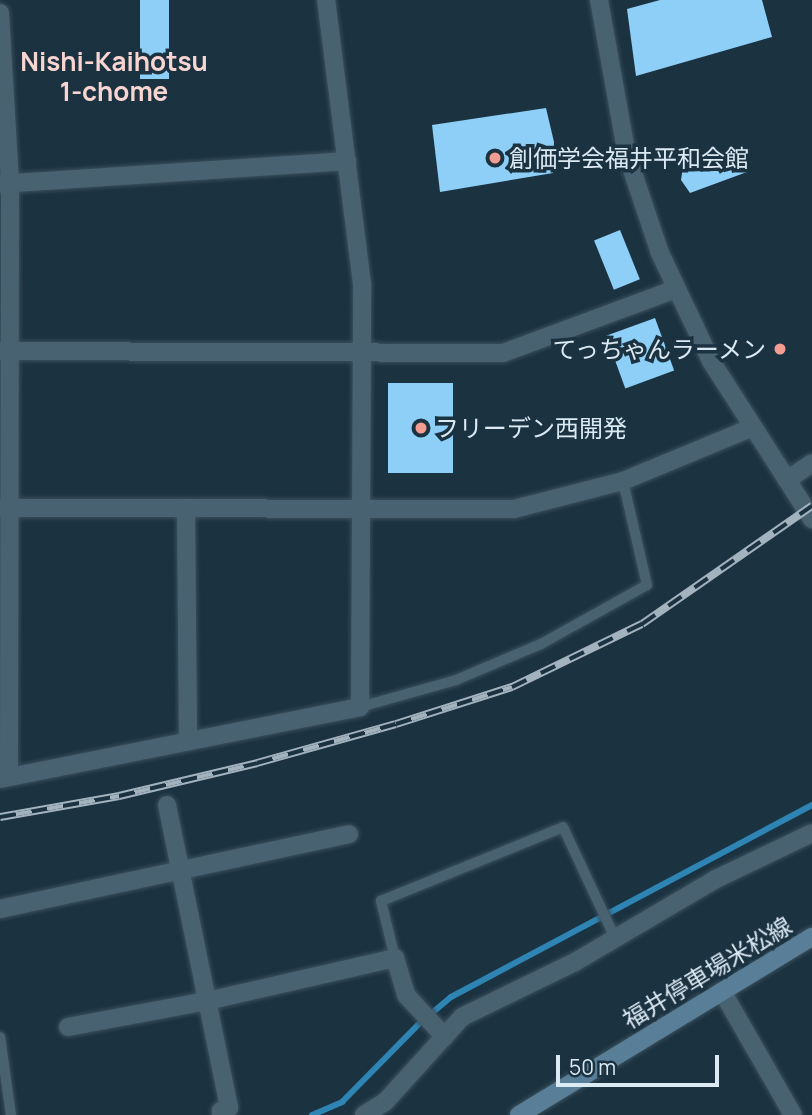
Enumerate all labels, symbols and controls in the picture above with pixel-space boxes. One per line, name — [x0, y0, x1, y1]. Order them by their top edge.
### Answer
district label: Nishi-Kaihotsu 1-chome — [20, 46, 208, 108]
place label: 創価学会福井平和会館 — [509, 144, 749, 172]
marker: 創価学会福井平和会館 — [487, 150, 503, 166]
place label: てっちゃんラーメン — [550, 335, 766, 363]
marker: てっちゃんラーメン — [772, 341, 788, 357]
place label: フリーデン西開発 — [435, 414, 627, 442]
marker: フリーデン西開発 — [413, 420, 429, 436]
street label: 福井停車場米松線 — [617, 910, 797, 1034]
scale bar — [560, 1042, 723, 1086]
text: 50 m — [569, 1053, 616, 1081]

